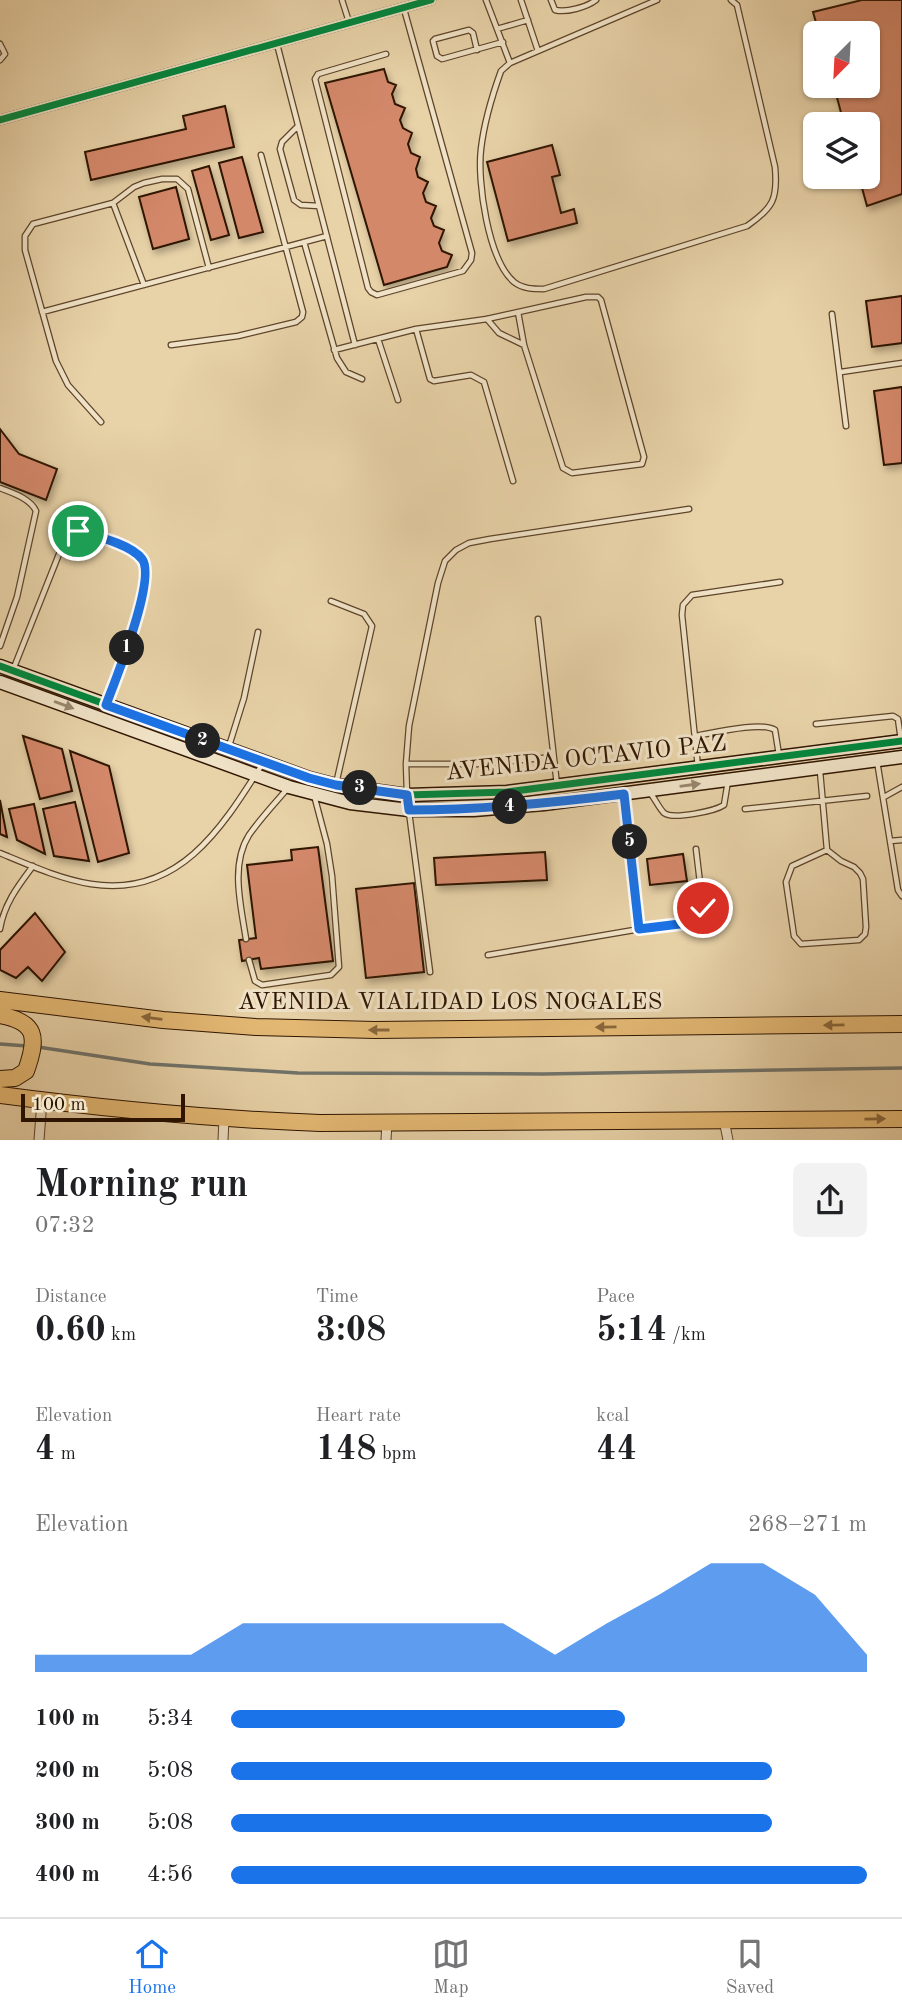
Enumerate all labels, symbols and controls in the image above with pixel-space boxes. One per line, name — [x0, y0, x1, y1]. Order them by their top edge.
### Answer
north arrow — [803, 21, 880, 98]
map controls — [803, 21, 880, 189]
button: layers — [803, 112, 880, 189]
pin — [48, 501, 108, 561]
icon: arrive — [59, 512, 97, 550]
pin: 1 — [110, 630, 144, 666]
text: 1 — [121, 638, 132, 657]
one-way arrow — [54, 700, 75, 711]
pin: 2 — [186, 724, 220, 758]
text: 2 — [197, 731, 208, 750]
street label: AVENIDA OCTAVIO PAZ — [444, 732, 728, 786]
pin: 3 — [342, 770, 378, 806]
text: 3 — [354, 778, 365, 797]
one-way arrow — [679, 780, 701, 791]
pin: 4 — [492, 790, 528, 824]
text: 4 — [504, 797, 515, 816]
pin: 5 — [612, 824, 648, 860]
text: 5 — [624, 832, 635, 851]
pin — [673, 878, 733, 938]
icon: check — [684, 889, 722, 927]
street label: AVENIDA VIALIDAD LOS NOGALES — [238, 991, 662, 1015]
one-way arrow — [141, 1013, 163, 1024]
one-way arrow — [823, 1019, 845, 1031]
one-way arrow — [595, 1022, 617, 1033]
one-way arrow — [368, 1024, 390, 1036]
scale bar — [21, 1091, 186, 1123]
text: 100 m — [32, 1096, 85, 1115]
one-way arrow — [865, 1113, 887, 1125]
button: share — [793, 1163, 867, 1237]
text: Morning run — [35, 1167, 248, 1205]
text: 07:32 — [35, 1214, 95, 1237]
text: Distance — [35, 1288, 107, 1307]
text: Time — [316, 1288, 358, 1307]
text: Pace — [596, 1288, 635, 1307]
text: 0.60 — [35, 1313, 106, 1348]
text: 3:08 — [316, 1313, 386, 1348]
text: 5:14 — [596, 1313, 667, 1348]
text: km — [106, 1326, 136, 1345]
text: /km — [667, 1326, 706, 1345]
text: Elevation — [35, 1407, 112, 1426]
text: Heart rate — [316, 1407, 401, 1426]
text: kcal — [596, 1407, 629, 1426]
text: 4 — [35, 1432, 55, 1467]
text: 148 — [316, 1432, 377, 1467]
text: 44 — [596, 1432, 637, 1467]
text: m — [55, 1445, 76, 1464]
text: bpm — [377, 1445, 417, 1464]
text: Elevation — [35, 1513, 129, 1536]
text: 268–271 m — [748, 1513, 867, 1536]
text: 100 m — [35, 1707, 100, 1730]
text: 5:34 — [147, 1707, 193, 1730]
text: 200 m — [35, 1759, 100, 1782]
text: 5:08 — [147, 1759, 193, 1782]
text: 300 m — [35, 1811, 100, 1834]
text: 5:08 — [147, 1811, 193, 1834]
text: 400 m — [35, 1863, 100, 1886]
text: 4:56 — [147, 1863, 193, 1886]
tab: Home — [128, 1935, 176, 2000]
tab: Map — [432, 1935, 470, 2000]
tab: Saved — [726, 1935, 774, 2000]

